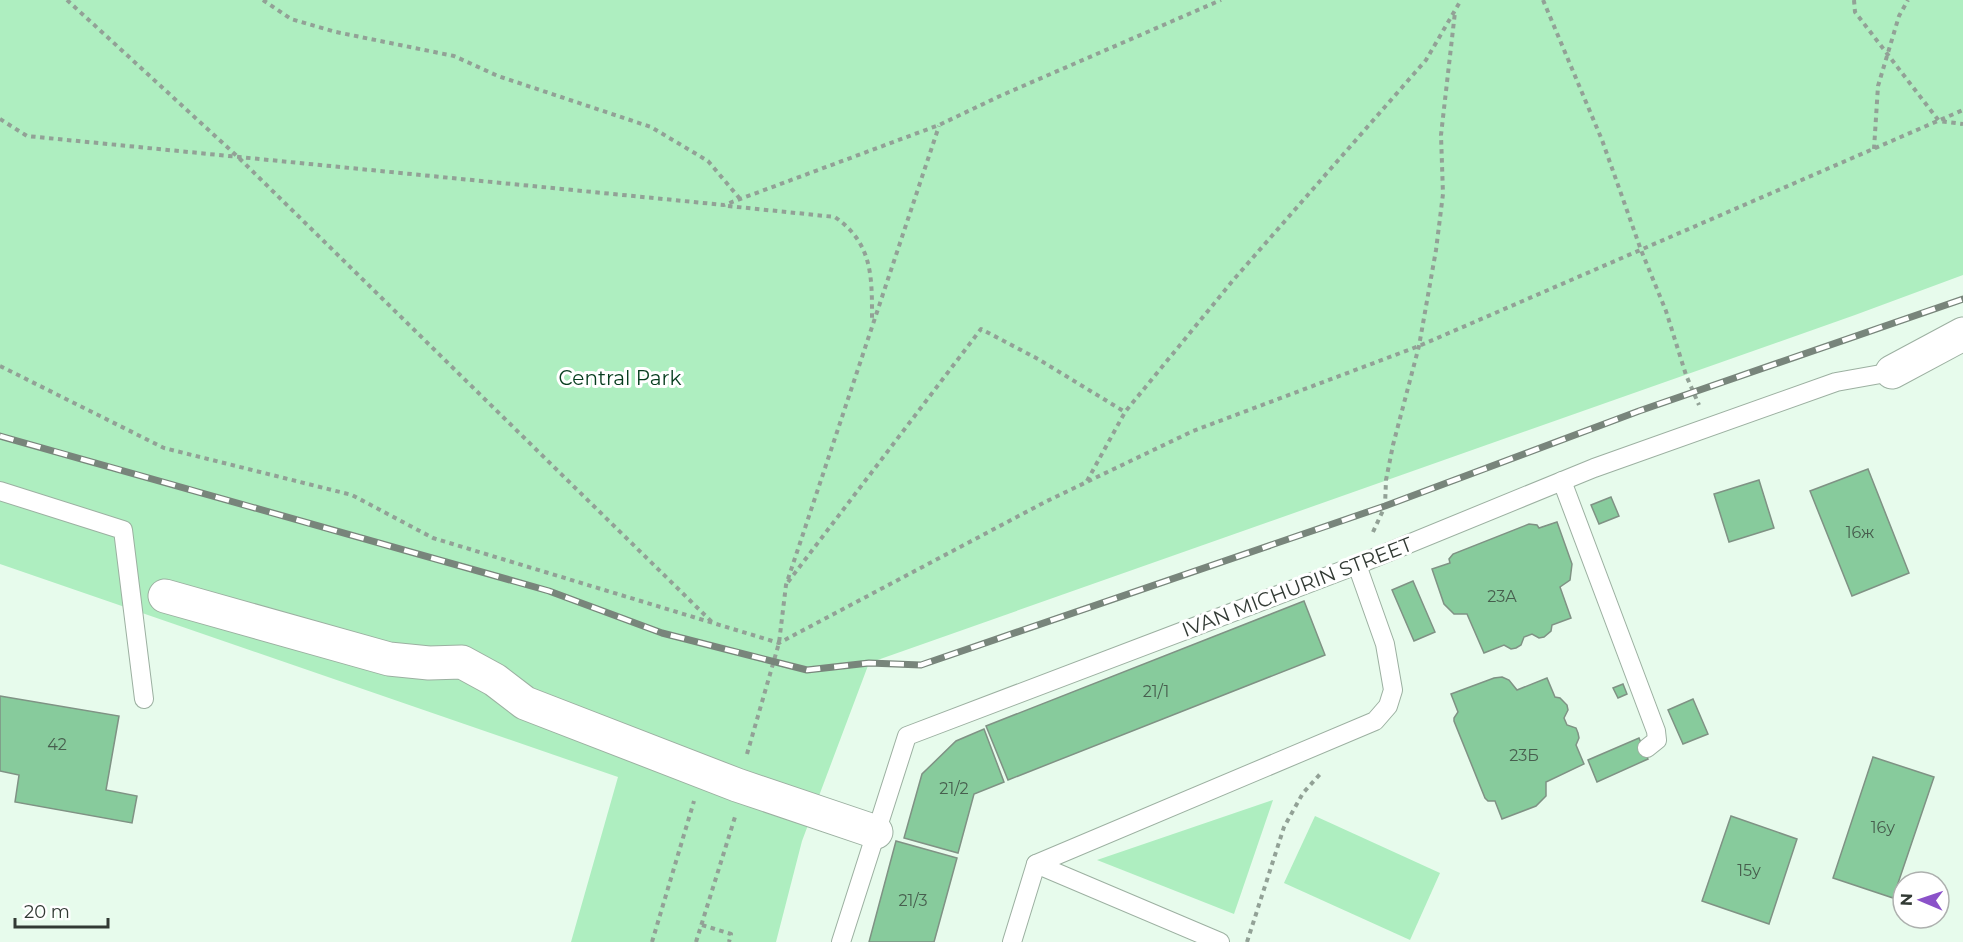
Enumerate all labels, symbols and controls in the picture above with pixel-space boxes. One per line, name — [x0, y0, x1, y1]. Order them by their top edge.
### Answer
park label: Central Park — [559, 366, 681, 390]
house number: 16ж — [1846, 523, 1874, 542]
street label: IVAN MICHURIN STREET — [1179, 532, 1416, 642]
house number: 23A — [1487, 587, 1517, 606]
house number: 21/1 — [1143, 682, 1169, 701]
house number: 42 — [47, 735, 67, 754]
house number: 23Б — [1509, 746, 1539, 765]
house number: 21/2 — [939, 779, 969, 798]
house number: 16у — [1871, 818, 1895, 837]
house number: 15у — [1737, 861, 1761, 880]
north arrow — [1891, 870, 1951, 930]
scale bar — [15, 891, 108, 929]
house number: 21/3 — [898, 891, 928, 910]
text: N — [1897, 893, 1916, 906]
text: 20 m — [24, 901, 70, 923]

